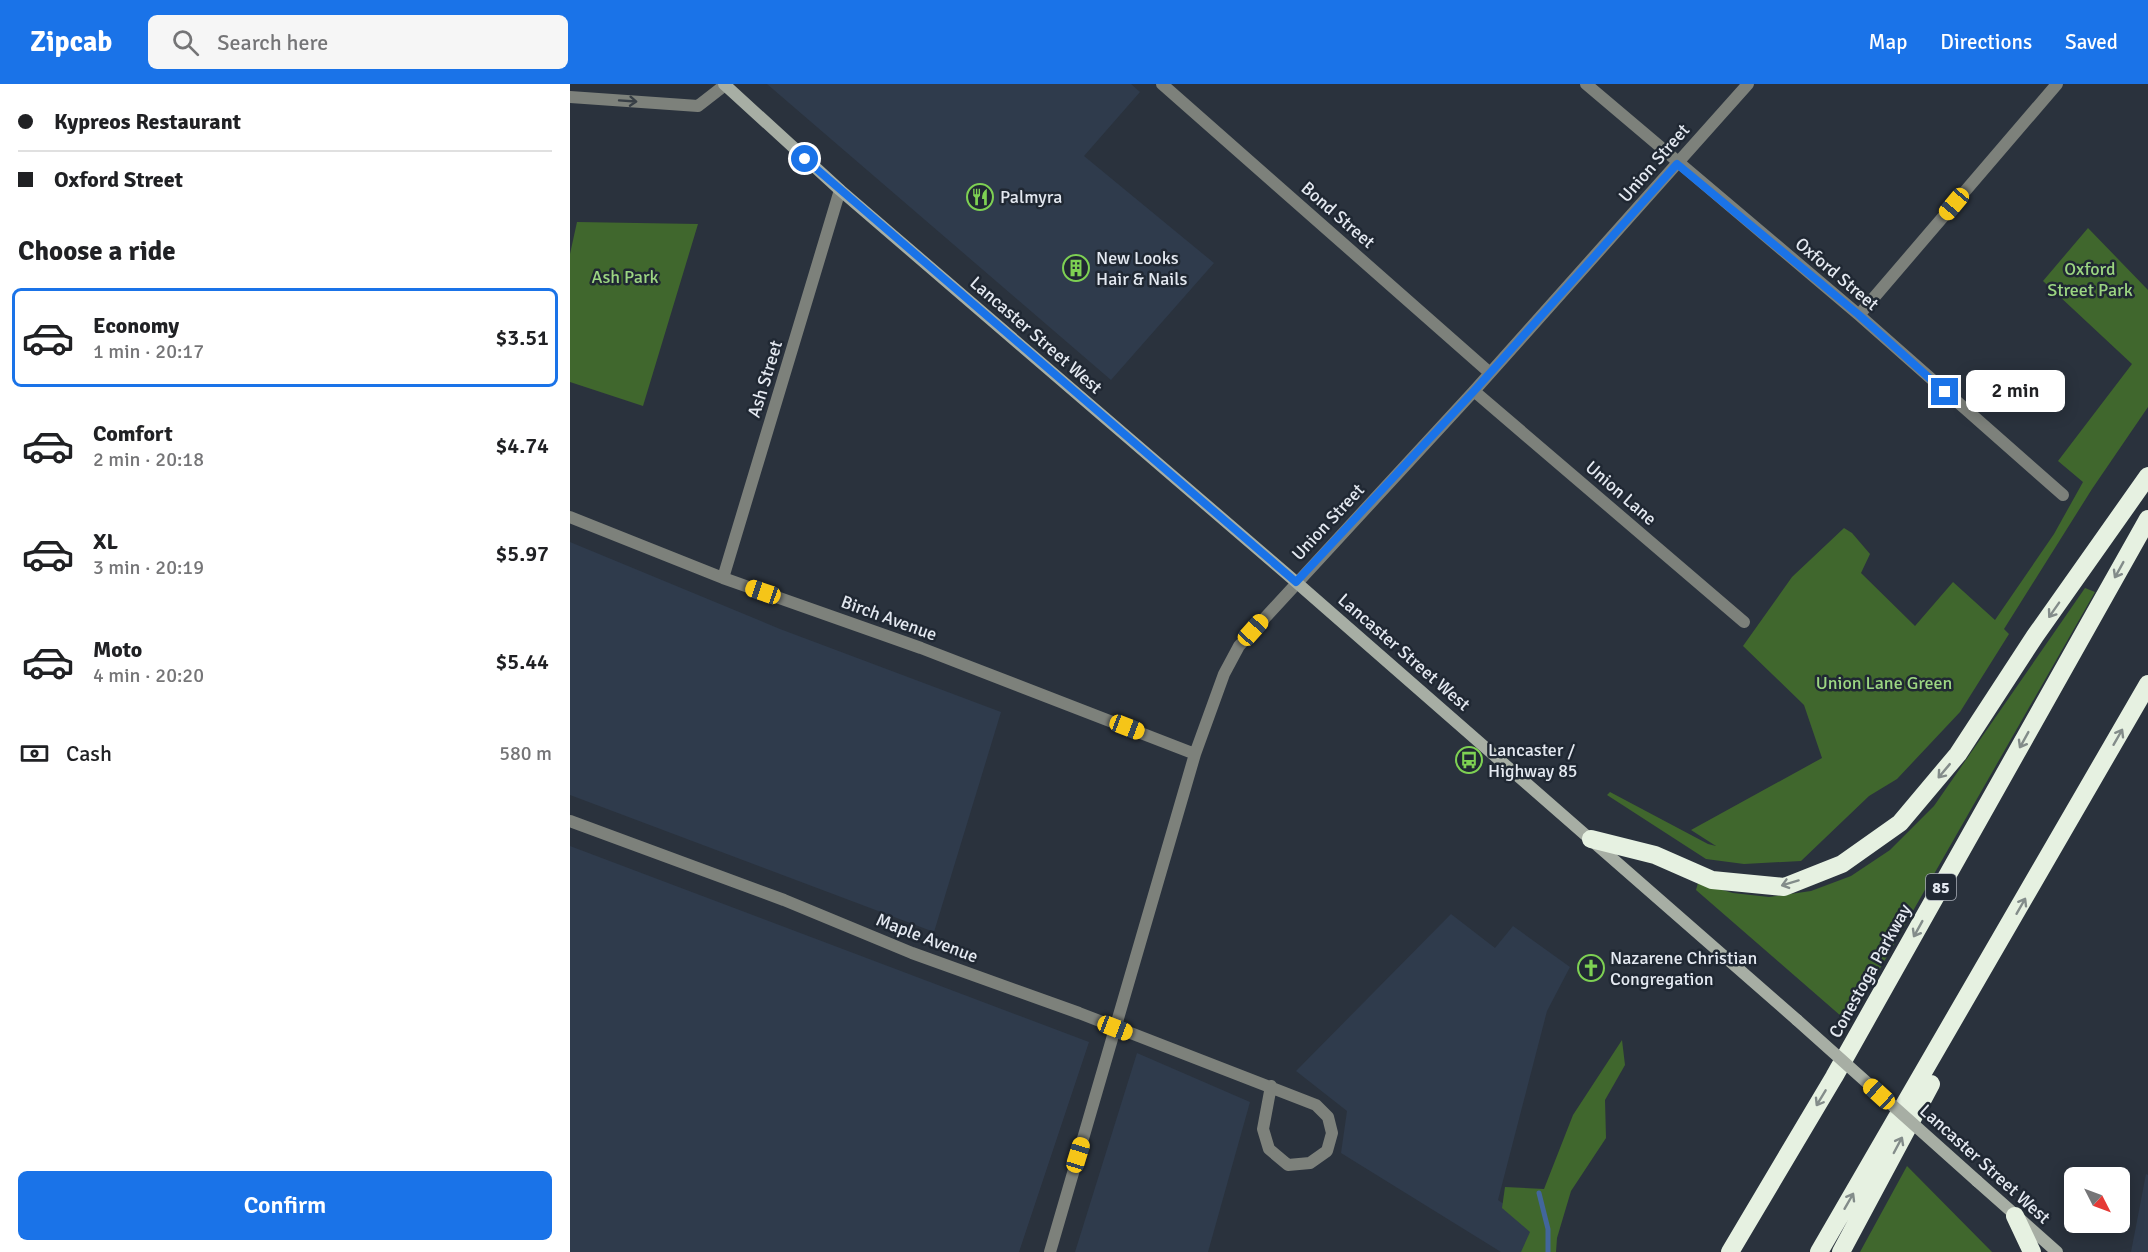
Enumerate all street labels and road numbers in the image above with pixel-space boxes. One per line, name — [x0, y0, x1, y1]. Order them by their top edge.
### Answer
street label: Union Street — [1614, 119, 1694, 207]
street label: Bond Street — [1297, 177, 1379, 253]
street label: Oxford Street — [1791, 233, 1883, 315]
street label: Lancaster Street West — [965, 272, 1107, 398]
street label: Ash Street — [743, 338, 787, 420]
street label: Union Lane — [1581, 456, 1661, 530]
street label: Union Street — [1287, 479, 1369, 565]
street label: Lancaster Street West — [1333, 589, 1475, 715]
street label: Birch Avenue — [838, 590, 940, 646]
road number: 85 — [1926, 874, 1956, 900]
street label: Conestoga Parkway — [1824, 900, 1916, 1042]
street label: Maple Avenue — [873, 908, 981, 968]
street label: Lancaster Street West — [1915, 1100, 2055, 1228]

